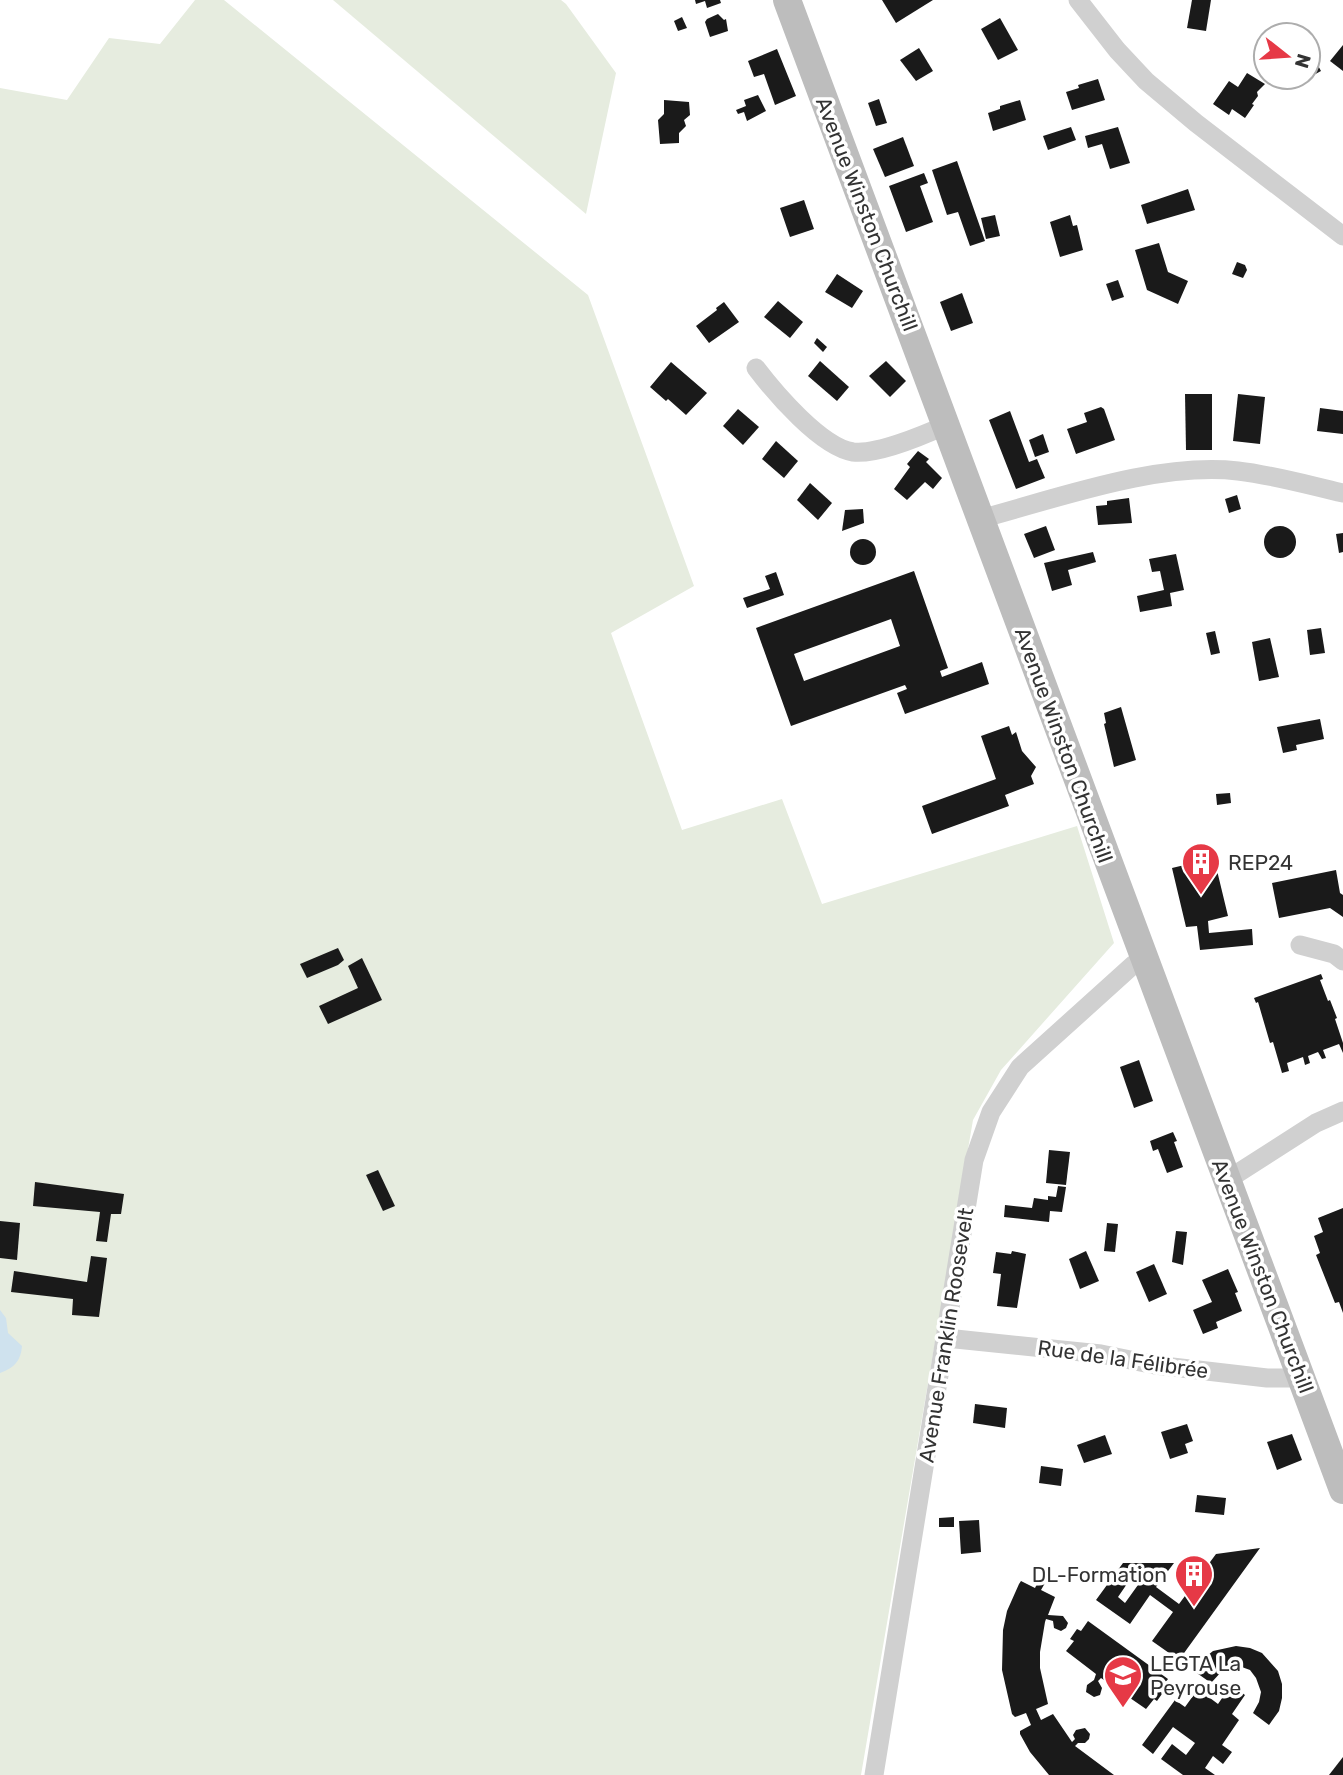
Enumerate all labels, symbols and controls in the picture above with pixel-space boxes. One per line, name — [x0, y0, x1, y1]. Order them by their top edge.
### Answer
north arrow — [1252, 21, 1322, 91]
text: N — [1290, 51, 1316, 71]
street label: Avenue Winston Churchill — [811, 93, 923, 335]
street label: Avenue Winston Churchill — [1010, 624, 1118, 866]
building icon: REP24 — [1180, 841, 1222, 896]
place label: REP24 — [1228, 850, 1293, 875]
street label: Avenue Winston Churchill — [1207, 1155, 1319, 1397]
street label: Avenue Franklin Roosevelt — [913, 1206, 979, 1464]
street label: Rue de la Félibrée — [1036, 1335, 1210, 1383]
building icon: DL-Formation — [1173, 1553, 1215, 1608]
place label: DL-Formation — [1032, 1562, 1167, 1587]
place label: LEGTA La Peyrouse — [1150, 1651, 1241, 1700]
school or university icon: LEGTA La Peyrouse — [1102, 1654, 1144, 1709]

